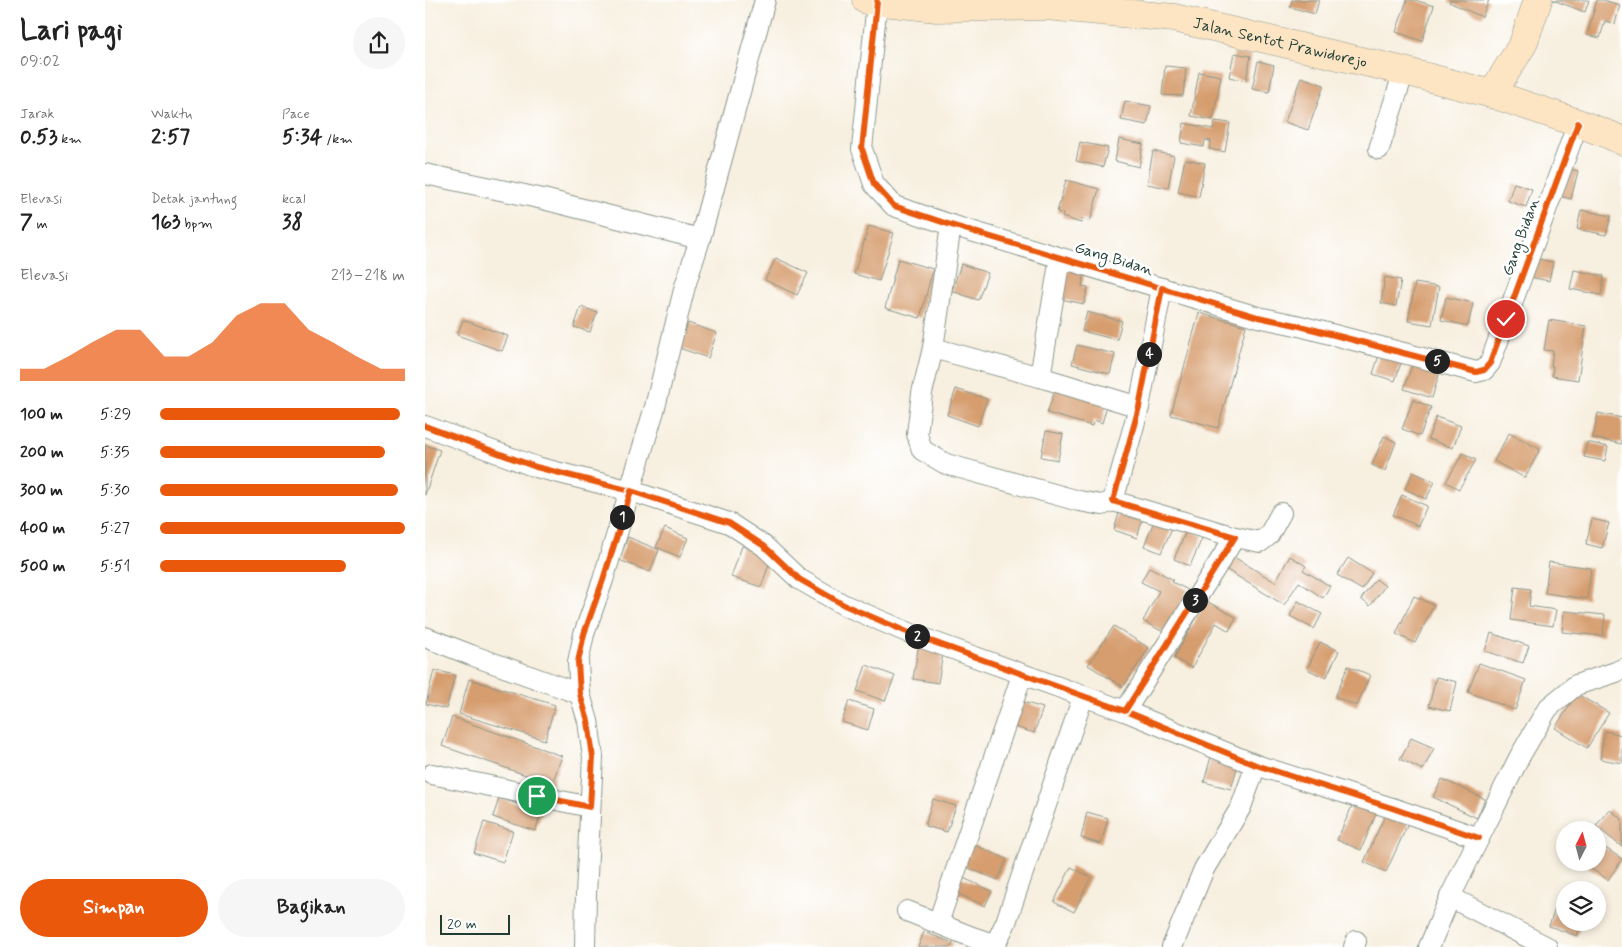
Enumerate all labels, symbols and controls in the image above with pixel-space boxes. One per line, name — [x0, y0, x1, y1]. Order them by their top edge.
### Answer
street label: Jalan Sentot Prawidorejo — [1191, 12, 1369, 73]
text: Lari pagi — [20, 13, 123, 50]
button: share — [353, 17, 405, 69]
text: 09:02 — [20, 51, 60, 72]
text: Jarak — [20, 105, 55, 123]
text: Waktu — [151, 105, 192, 123]
text: Pace — [282, 105, 310, 123]
text: 0.53 — [20, 123, 58, 151]
text: 2:57 — [151, 123, 190, 151]
text: 5:34 — [282, 123, 322, 151]
text: km — [58, 130, 82, 148]
text: /km — [322, 130, 353, 148]
text: Elevasi — [20, 190, 62, 208]
text: Detak jantung — [151, 190, 237, 208]
text: kcal — [282, 190, 306, 208]
street label: Gang Bidan — [1497, 195, 1546, 279]
text: 7 — [20, 208, 33, 236]
text: 163 — [151, 208, 181, 236]
text: 38 — [282, 208, 303, 236]
text: m — [33, 215, 48, 233]
text: bpm — [181, 215, 213, 233]
street label: Gang Bidan — [1072, 237, 1156, 282]
text: Elevasi — [20, 265, 68, 286]
text: 213–218 m — [331, 265, 405, 286]
pin — [1485, 298, 1527, 340]
icon: check — [1492, 305, 1520, 333]
pin: 4 — [1137, 342, 1161, 366]
text: 4 — [1145, 345, 1154, 363]
pin: 5 — [1425, 348, 1449, 374]
text: 5 — [1433, 352, 1442, 370]
text: 100 m — [20, 404, 63, 425]
text: 5:29 — [100, 404, 131, 425]
text: 200 m — [20, 442, 64, 463]
text: 5:35 — [100, 442, 130, 463]
text: 300 m — [20, 480, 63, 501]
text: 5:30 — [100, 480, 130, 501]
pin: 1 — [609, 504, 635, 530]
text: 1 — [619, 508, 626, 526]
text: 400 m — [20, 518, 65, 539]
text: 5:27 — [100, 518, 130, 539]
text: 500 m — [20, 556, 65, 577]
text: 5:51 — [100, 556, 130, 577]
pin: 3 — [1183, 588, 1207, 612]
text: 3 — [1192, 591, 1199, 609]
pin: 2 — [905, 624, 929, 648]
text: 2 — [914, 627, 921, 645]
pin — [516, 775, 558, 817]
icon: arrive — [523, 782, 551, 810]
north arrow — [1556, 821, 1606, 871]
map controls — [1556, 821, 1606, 931]
button: Simpan — [20, 879, 208, 937]
button: Bagikan — [218, 879, 405, 937]
button: layers — [1556, 881, 1606, 931]
scale bar — [440, 912, 510, 935]
text: 20 m — [447, 915, 477, 933]

